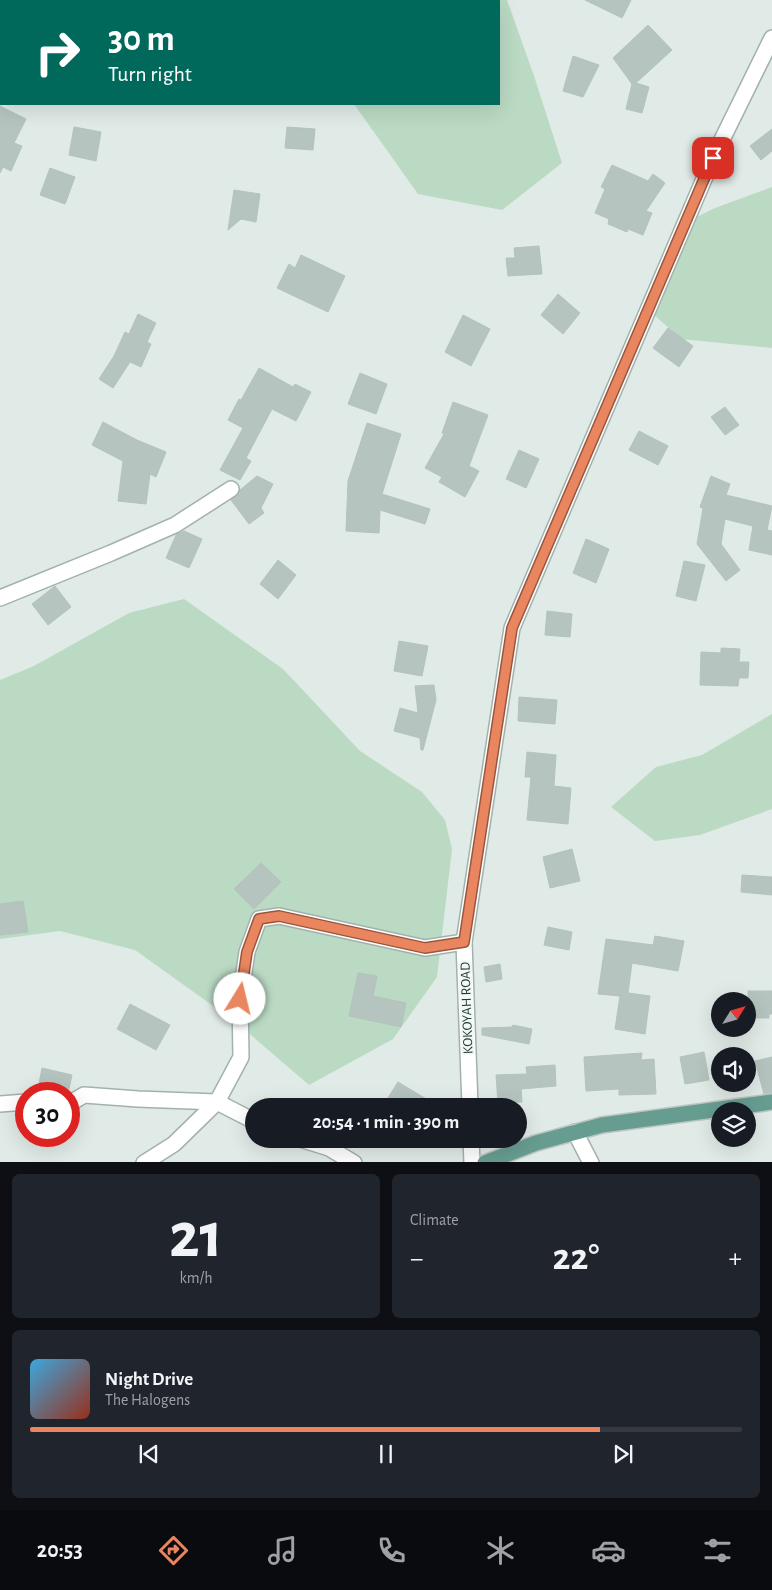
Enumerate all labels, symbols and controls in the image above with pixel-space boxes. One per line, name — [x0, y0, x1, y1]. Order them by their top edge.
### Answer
icon: right — [25, 20, 90, 85]
text: 30 m — [108, 22, 175, 57]
text: Turn right — [108, 63, 192, 85]
pin — [692, 137, 734, 179]
icon: arrive — [699, 144, 727, 172]
street label: KOKOYAH ROAD — [458, 962, 476, 1054]
position arrow — [213, 972, 265, 1024]
north arrow — [711, 992, 756, 1038]
map controls — [711, 992, 756, 1147]
button: sound — [711, 1047, 756, 1092]
speed limit sign: 30 — [15, 1082, 80, 1147]
button: layers — [711, 1102, 756, 1147]
text: 20:54 · 1 min · 390 m — [313, 1113, 459, 1132]
text: 21 — [169, 1204, 223, 1269]
text: Climate — [410, 1212, 459, 1228]
text: 22° — [553, 1239, 599, 1277]
text: − — [410, 1245, 423, 1273]
text: + — [729, 1245, 742, 1273]
text: km/h — [179, 1270, 213, 1286]
text: Night Drive — [105, 1370, 193, 1389]
text: The Halogens — [105, 1392, 190, 1408]
icon: previous — [135, 1440, 163, 1468]
icon: pause — [372, 1440, 400, 1468]
icon: next — [609, 1440, 637, 1468]
icon: directions — [156, 1533, 191, 1568]
icon: music — [265, 1533, 300, 1568]
icon: phone — [374, 1533, 409, 1568]
icon: climate — [483, 1533, 518, 1568]
icon: car — [591, 1533, 626, 1568]
icon: filters — [700, 1533, 735, 1568]
text: 20:53 — [37, 1539, 83, 1561]

